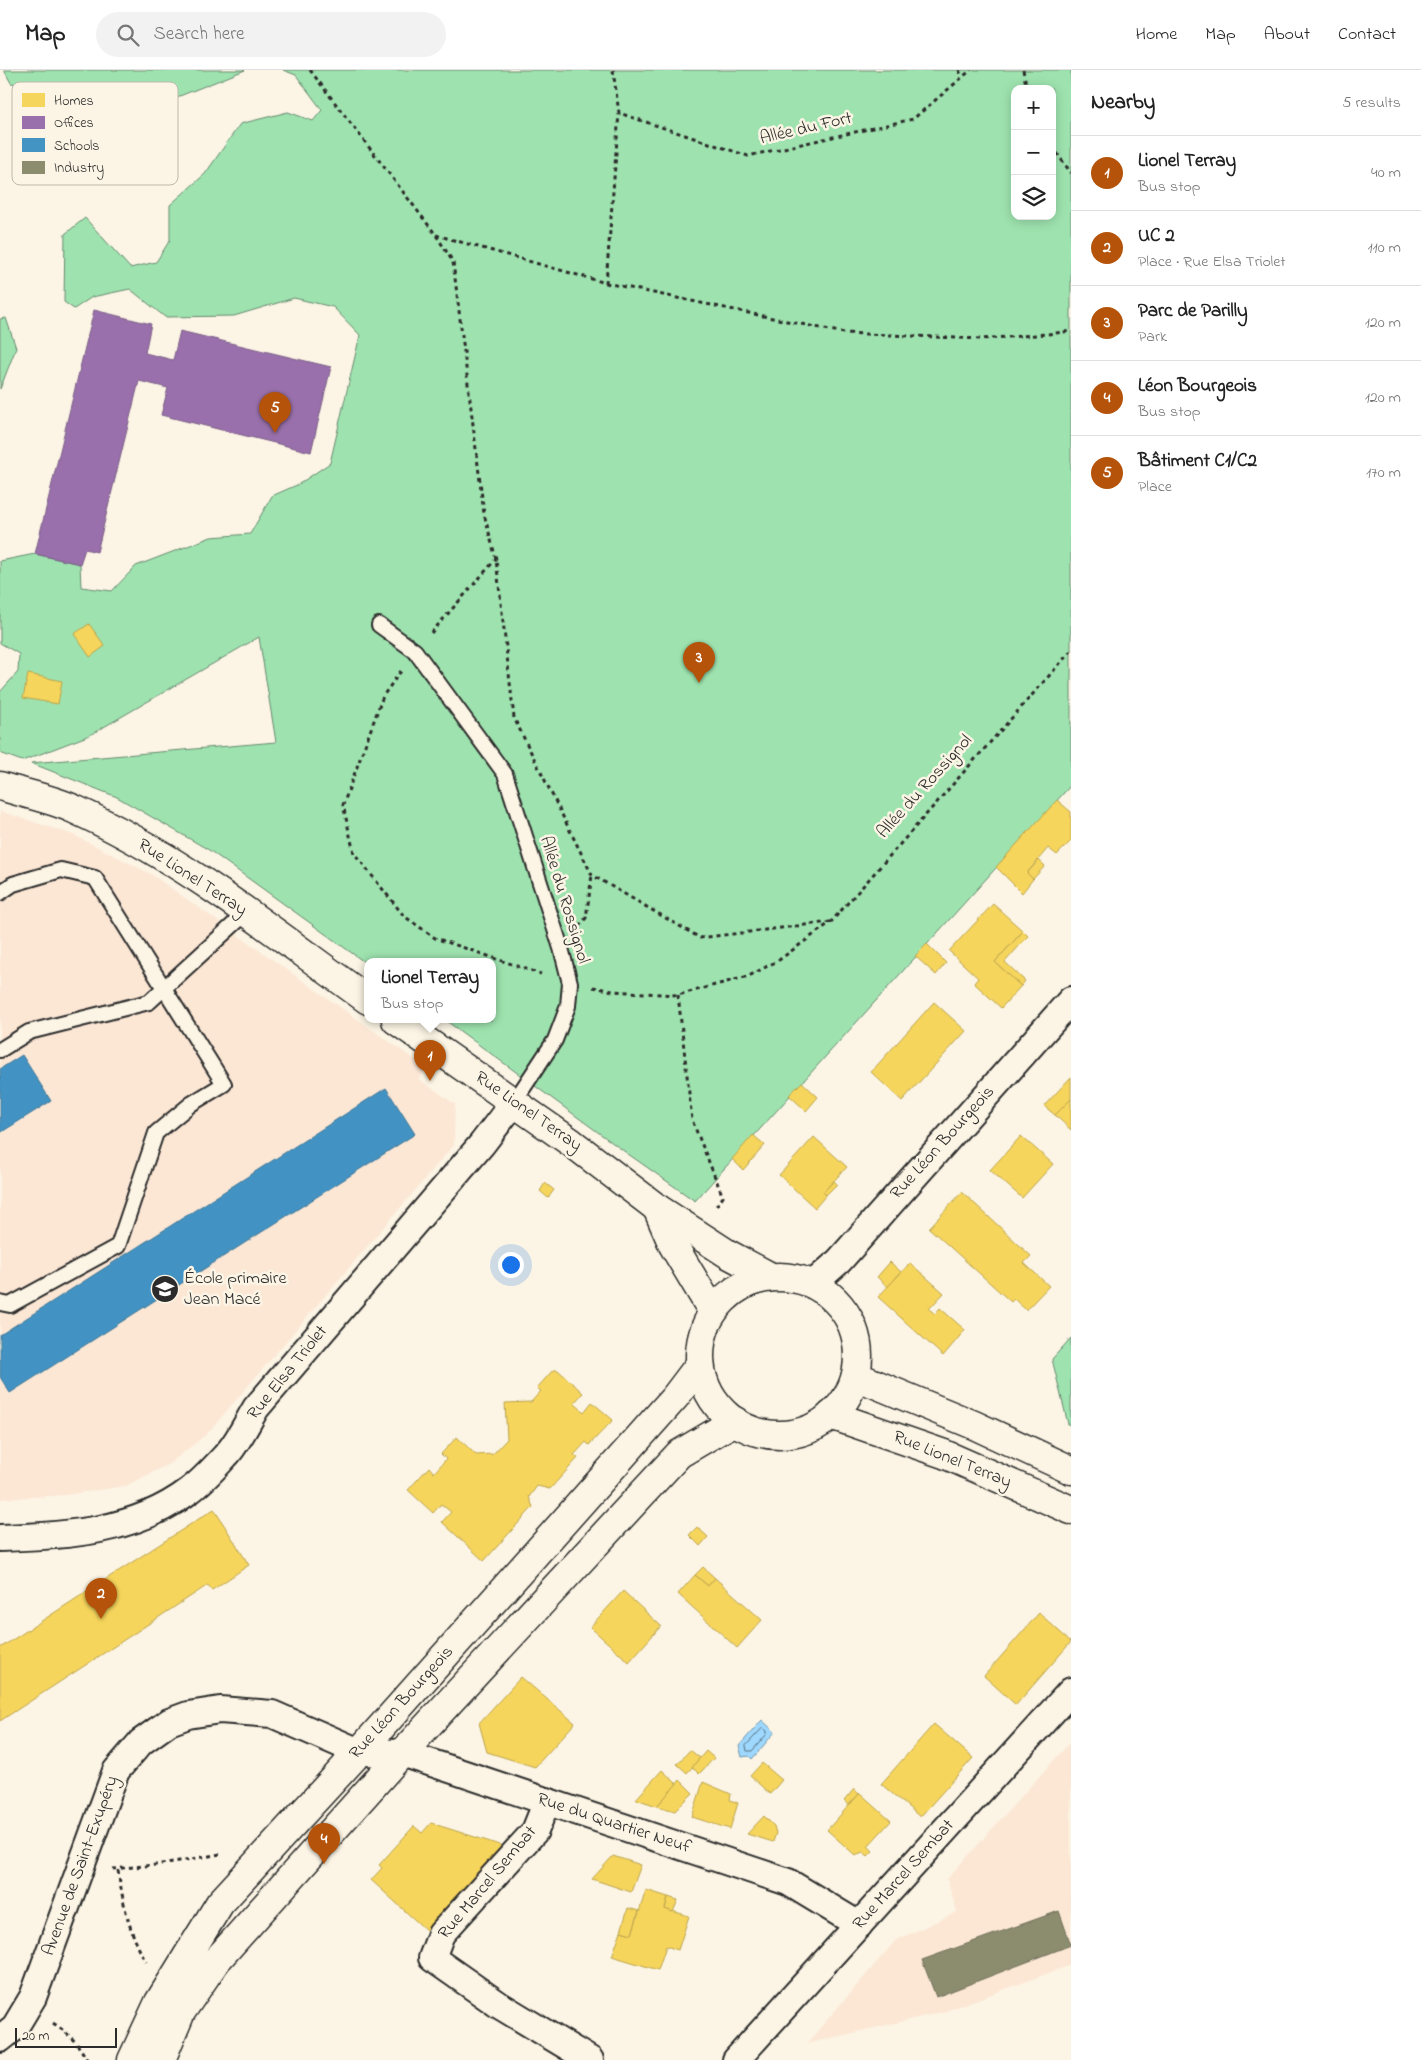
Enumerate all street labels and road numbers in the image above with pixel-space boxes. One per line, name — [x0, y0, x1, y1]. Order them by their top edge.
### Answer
street label: Allée du Fort — [757, 106, 855, 152]
street label: Allée du Rossignol — [871, 729, 980, 846]
street label: Rue Lionel Terray — [132, 833, 252, 923]
street label: Allée du Rossignol — [531, 833, 596, 967]
street label: Rue Lionel Terray — [469, 1065, 587, 1159]
street label: Rue Léon Bourgeois — [885, 1080, 1002, 1206]
street label: Rue Elsa Triolet — [242, 1320, 334, 1426]
street label: Rue Lionel Terray — [889, 1424, 1015, 1496]
street label: Rue Léon Bourgeois — [344, 1640, 461, 1766]
street label: Avenue de Saint-Exupéry — [36, 1772, 126, 1960]
street label: Rue du Quartier Neuf — [533, 1787, 695, 1861]
street label: Rue Marcel Sembat — [847, 1814, 961, 1936]
street label: Rue Marcel Sembat — [433, 1820, 543, 1946]

